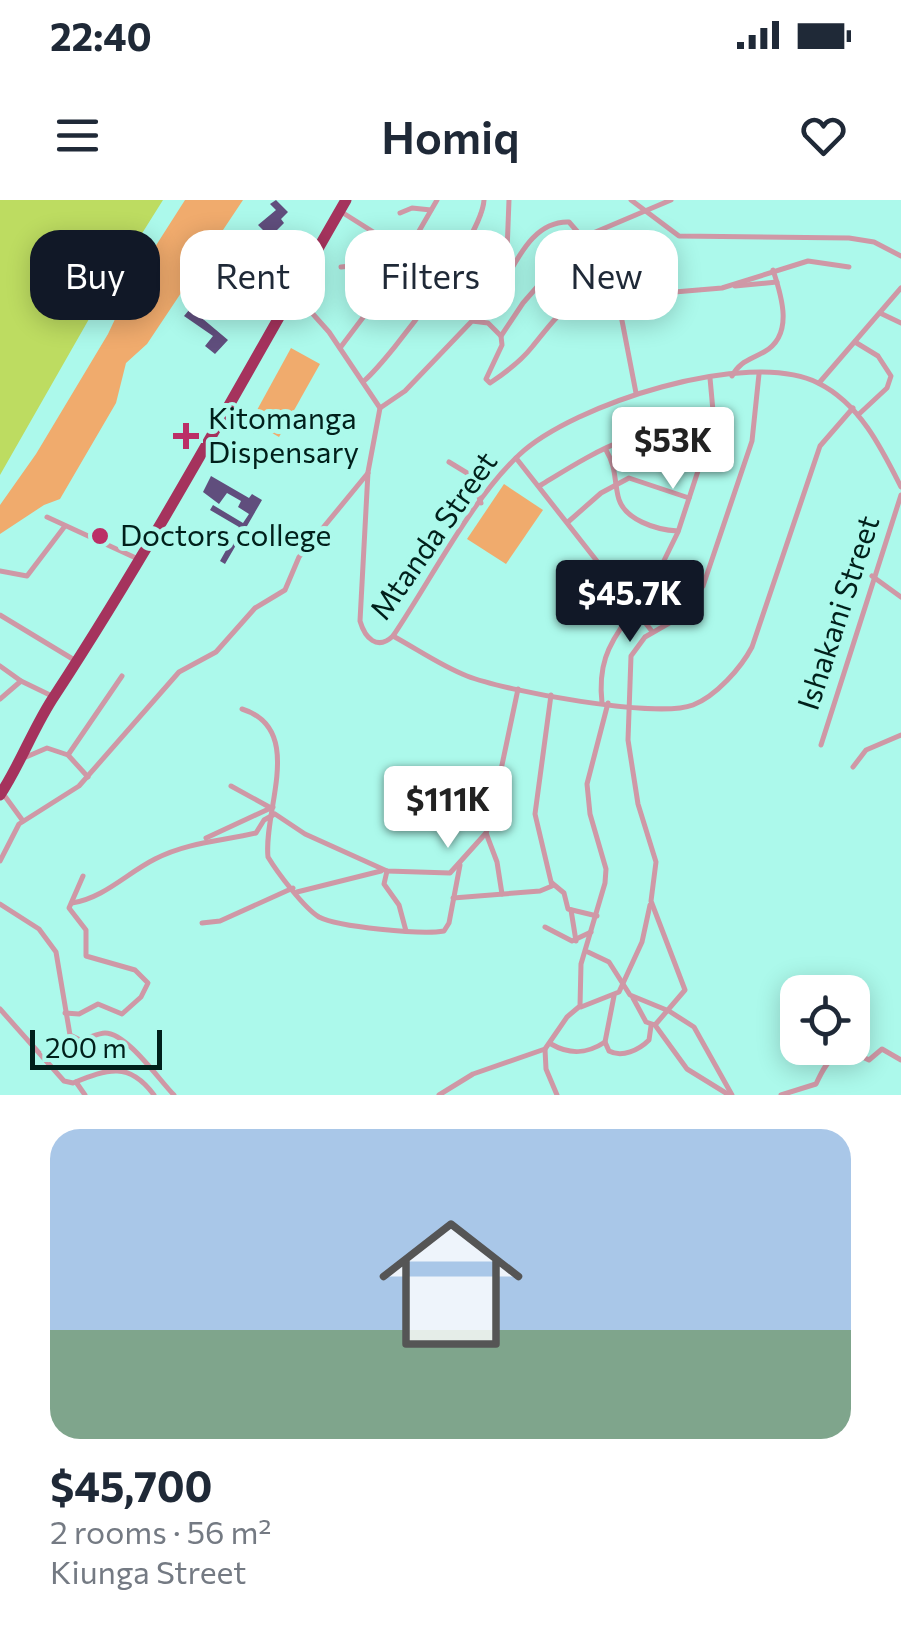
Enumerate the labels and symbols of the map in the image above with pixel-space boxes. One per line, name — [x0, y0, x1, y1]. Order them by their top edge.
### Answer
place label: Kitomanga Dispensary — [208, 398, 359, 469]
pin: $53K — [614, 407, 732, 492]
marker: Kitomanga Dispensary — [173, 423, 199, 449]
street label: Mtanda Street — [360, 443, 504, 626]
street label: Ishakani Street — [788, 510, 885, 714]
place label: Doctors college — [120, 515, 331, 552]
marker: Doctors college — [89, 525, 111, 547]
pin: $45.7K — [549, 560, 711, 645]
pin: $111K — [378, 766, 518, 851]
scale bar — [30, 1025, 162, 1070]

